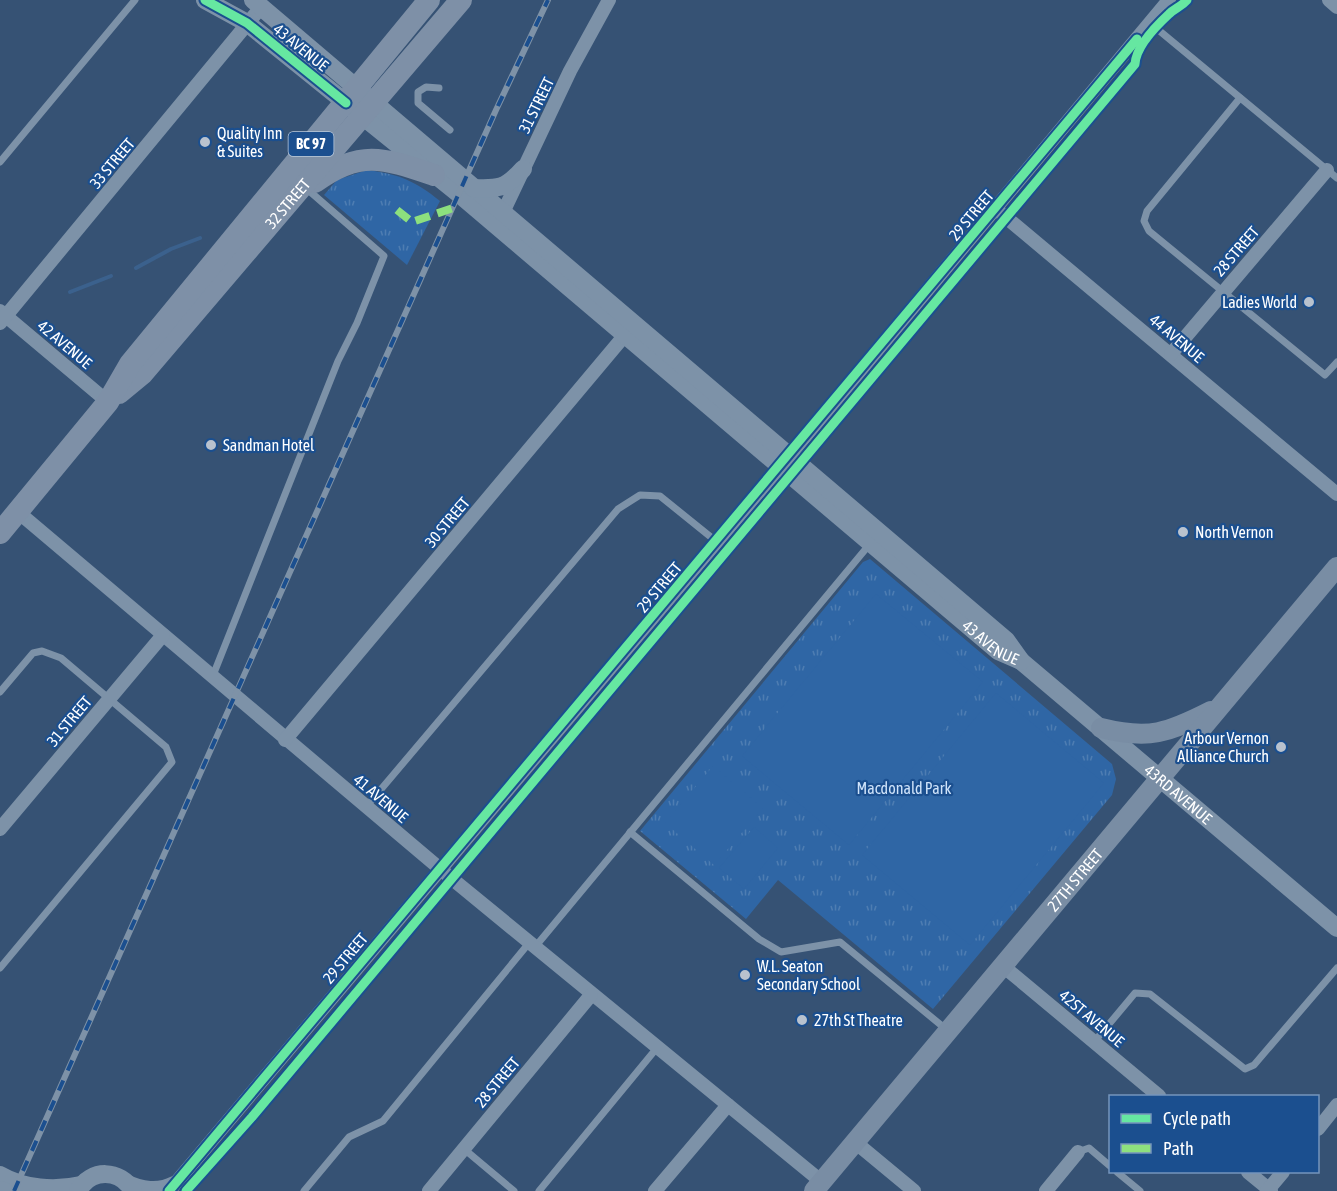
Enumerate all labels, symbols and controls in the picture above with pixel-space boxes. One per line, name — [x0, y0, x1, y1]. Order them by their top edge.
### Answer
street label: 43 AVENUE — [270, 20, 332, 75]
street label: 31 STREET — [515, 74, 557, 136]
place label: Quality Inn & Suites — [217, 124, 282, 160]
road number: BC 97 — [288, 132, 334, 156]
street label: 33 STREET — [86, 134, 138, 192]
marker: Quality Inn & Suites — [198, 135, 212, 149]
street label: 32 STREET — [261, 175, 314, 232]
street label: 29 STREET — [945, 186, 997, 244]
street label: 28 STREET — [1210, 223, 1262, 279]
place label: Ladies World — [1222, 293, 1297, 311]
marker: Ladies World — [1302, 295, 1316, 309]
street label: 44 AVENUE — [1146, 310, 1208, 366]
street label: 42 AVENUE — [34, 316, 96, 372]
place label: Sandman Hotel — [223, 436, 315, 454]
marker: Sandman Hotel — [204, 438, 218, 452]
street label: 30 STREET — [421, 493, 473, 551]
place label: North Vernon — [1195, 523, 1273, 541]
marker: North Vernon — [1176, 525, 1190, 539]
street label: 29 STREET — [633, 558, 685, 616]
street label: 43 AVENUE — [959, 616, 1022, 668]
street label: 31 STREET — [43, 692, 95, 750]
place label: Arbour Vernon Alliance Church — [1177, 729, 1269, 765]
marker: Arbour Vernon Alliance Church — [1274, 740, 1288, 754]
street label: 43RD AVENUE — [1141, 761, 1216, 827]
street label: 41 AVENUE — [350, 770, 412, 826]
park label: Macdonald Park — [857, 779, 951, 797]
street label: 27TH STREET — [1043, 845, 1106, 915]
street label: 29 STREET — [319, 929, 371, 987]
place label: W.L. Seaton Secondary School — [757, 957, 861, 994]
marker: W.L. Seaton Secondary School — [738, 968, 752, 982]
street label: 42ST AVENUE — [1056, 986, 1128, 1050]
place label: 27th St Theatre — [814, 1011, 903, 1029]
marker: 27th St Theatre — [795, 1013, 809, 1027]
street label: 28 STREET — [471, 1053, 523, 1111]
legend — [1109, 1095, 1319, 1173]
text: Cycle path — [1163, 1108, 1231, 1129]
text: Path — [1163, 1138, 1194, 1159]

